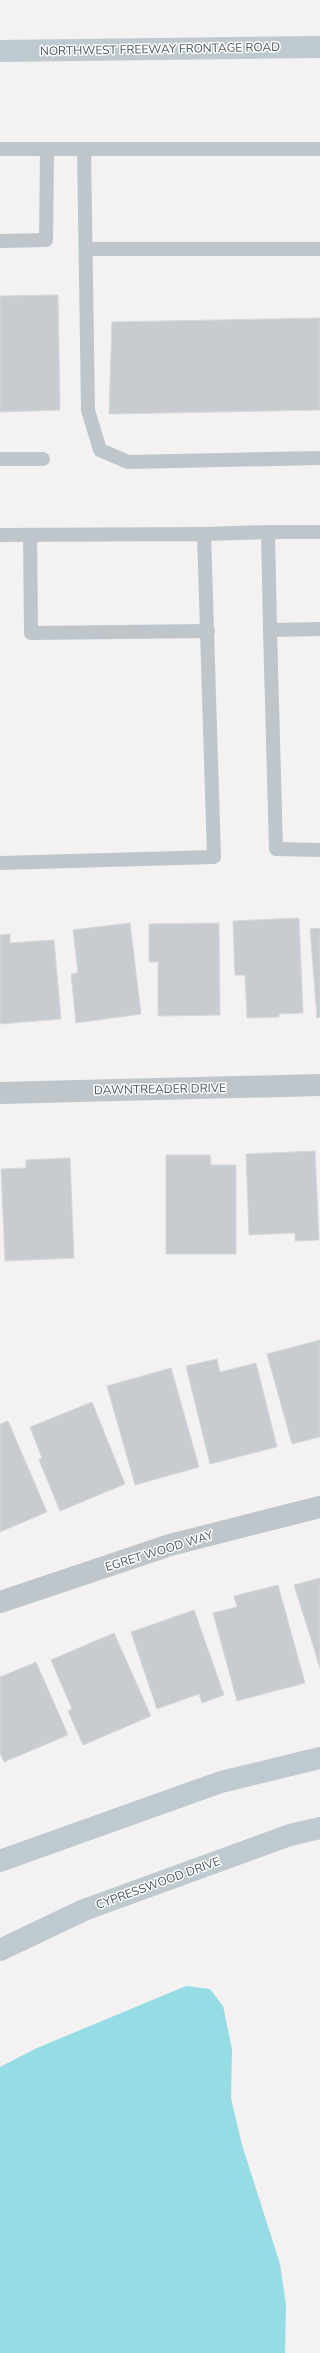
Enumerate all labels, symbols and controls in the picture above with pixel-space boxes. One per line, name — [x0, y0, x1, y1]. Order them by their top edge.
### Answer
street label: NORTHWEST FREEWAY FRONTAGE ROAD — [40, 39, 280, 59]
street label: DAWNTREADER DRIVE — [94, 1080, 226, 1098]
street label: EGRET WOOD WAY — [103, 1527, 216, 1575]
street label: CYPRESSWOOD DRIVE — [94, 1853, 222, 1913]

